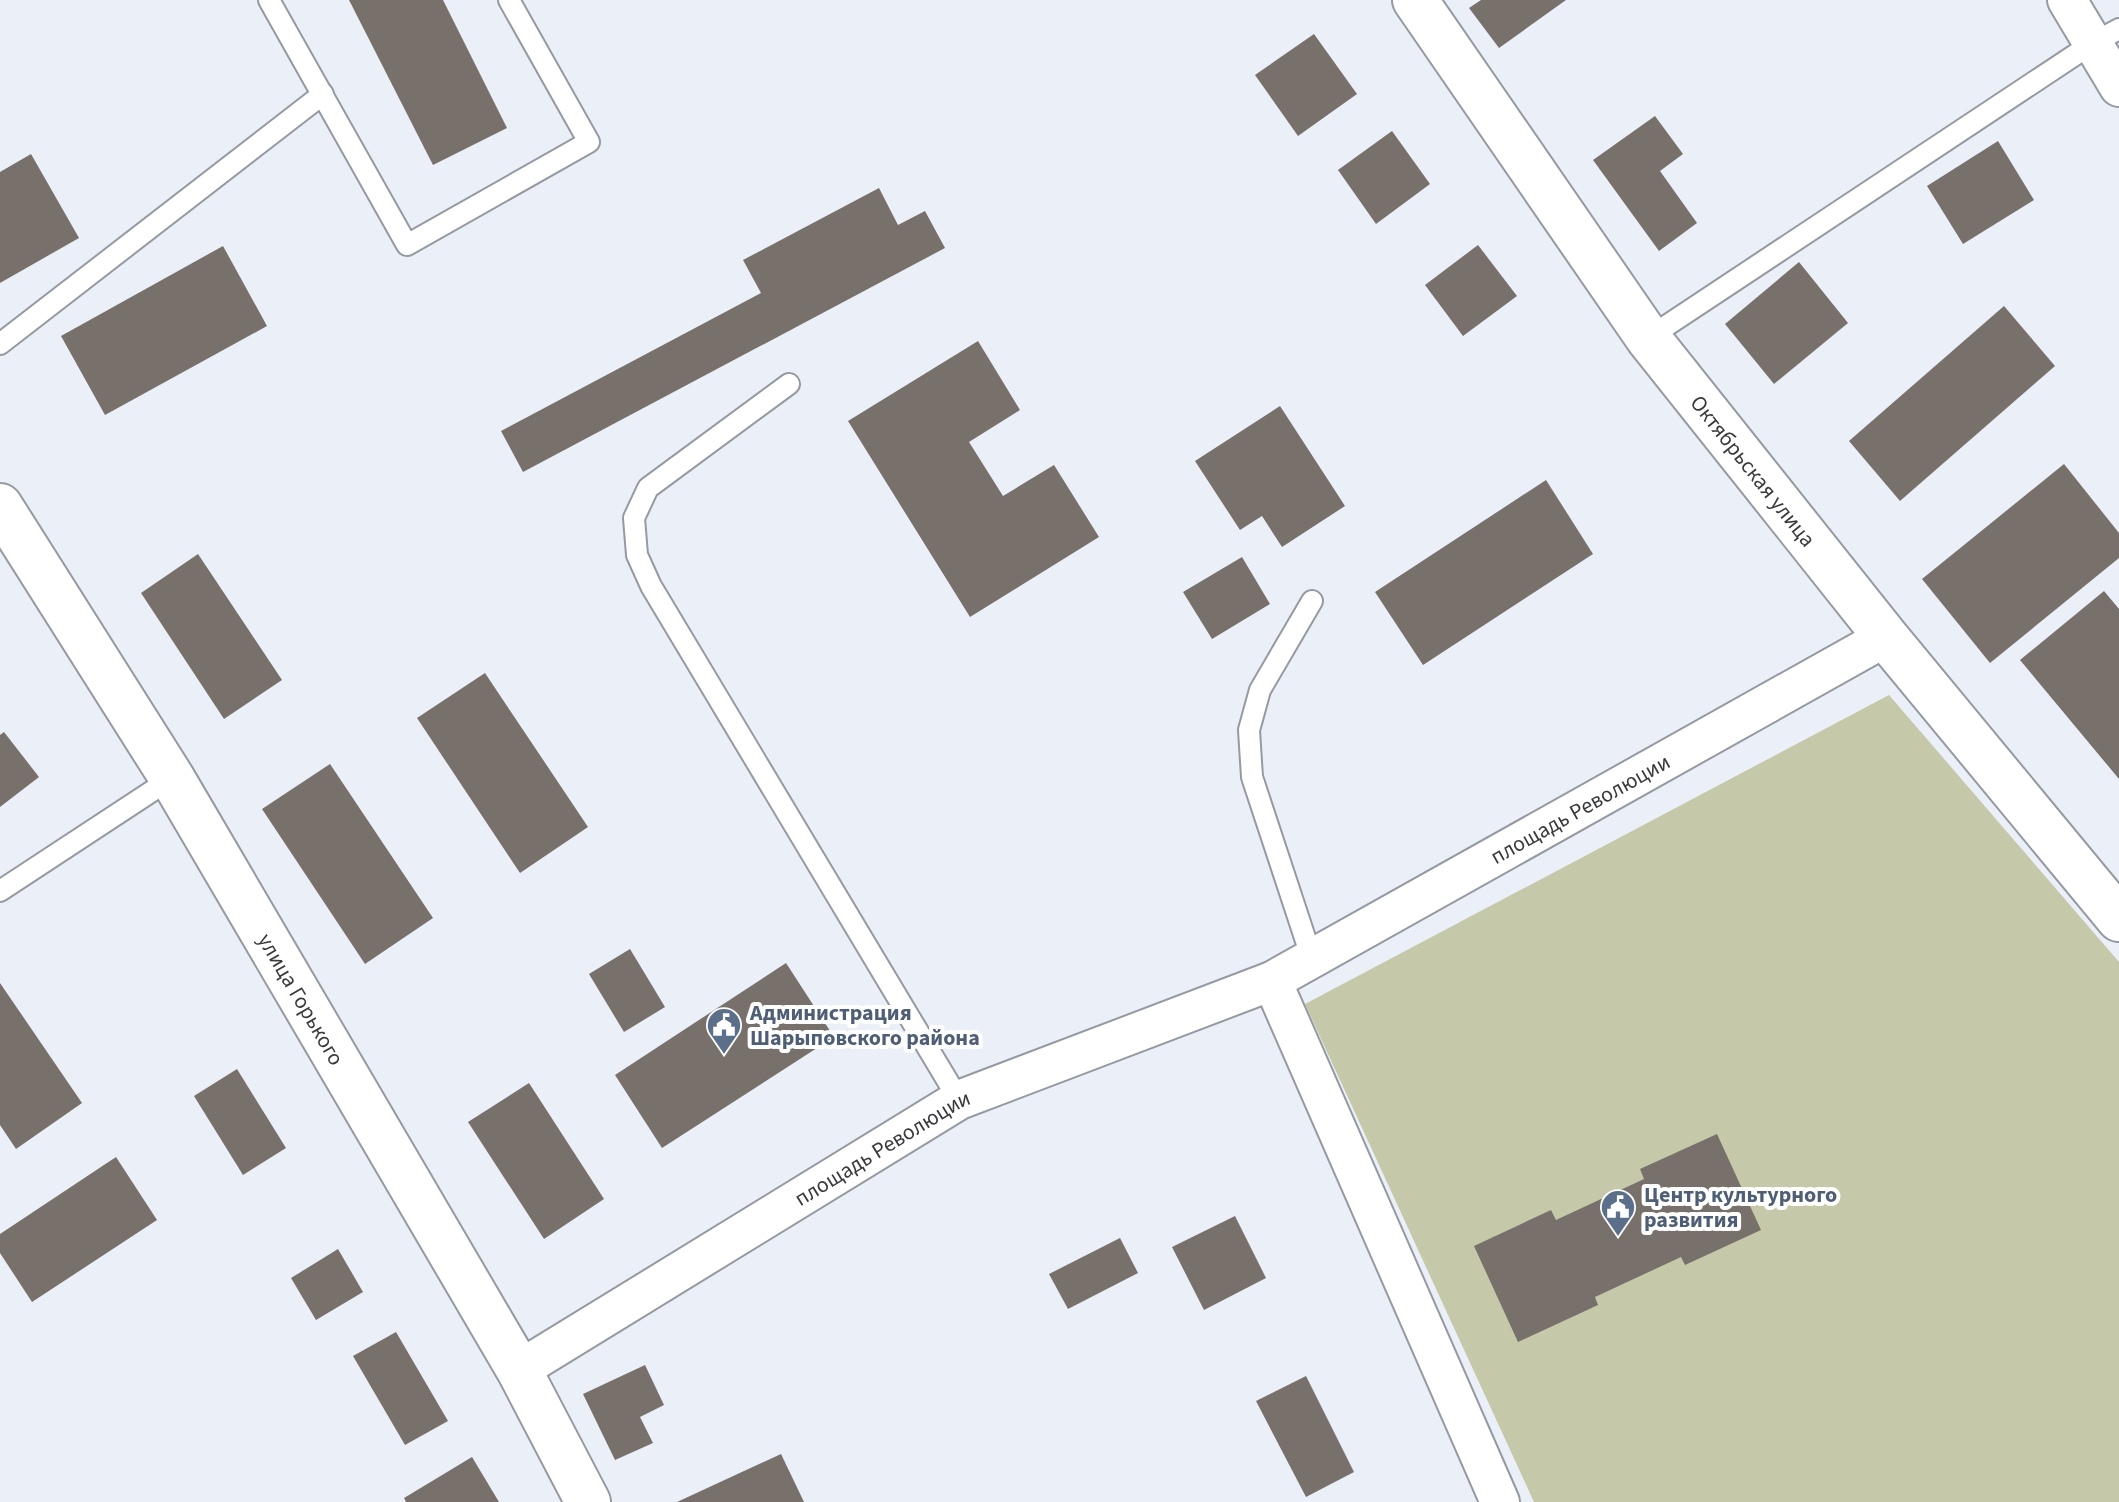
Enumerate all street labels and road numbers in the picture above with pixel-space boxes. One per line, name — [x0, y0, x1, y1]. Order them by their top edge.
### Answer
street label: Октябрьская улица — [1682, 388, 1823, 554]
street label: площадь Революции — [1485, 746, 1676, 873]
street label: улица Горького — [249, 927, 352, 1072]
street label: площадь Революции — [788, 1082, 975, 1214]

